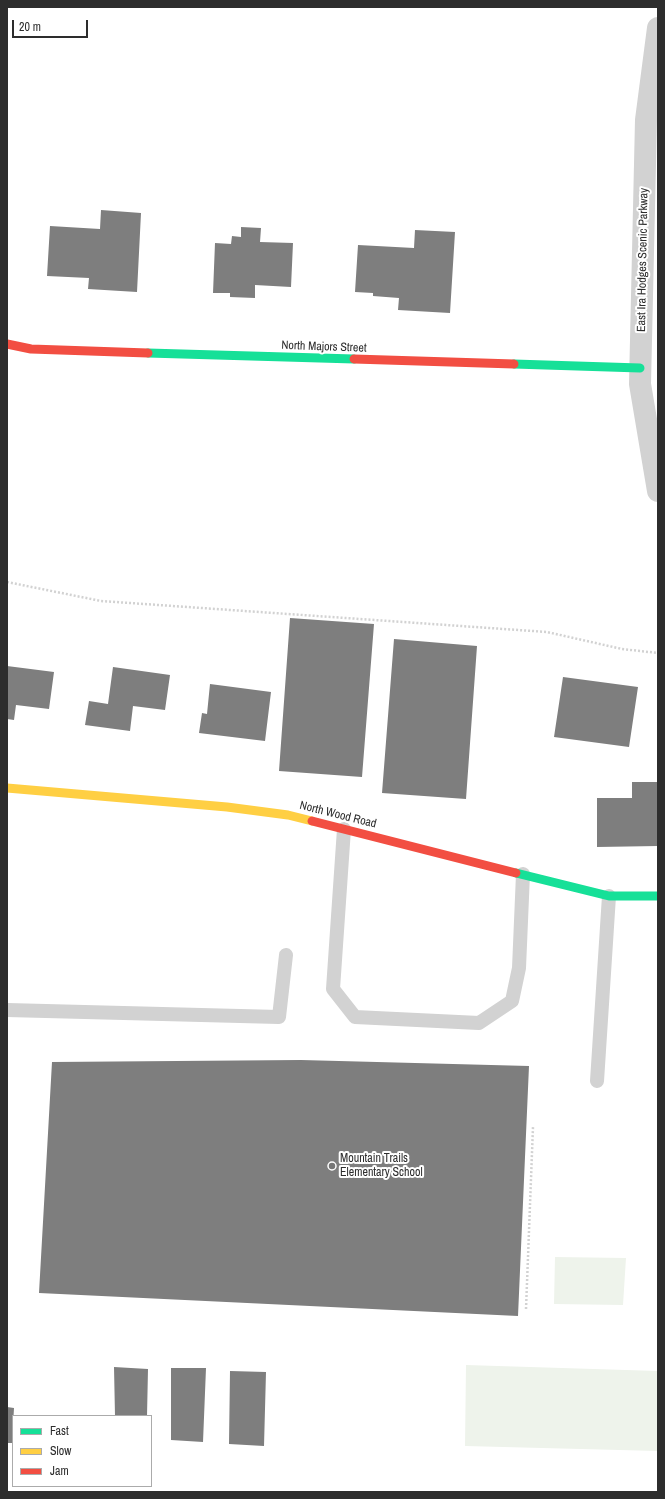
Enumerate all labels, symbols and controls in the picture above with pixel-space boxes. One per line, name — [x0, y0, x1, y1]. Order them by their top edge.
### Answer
scale bar — [14, 12, 90, 38]
text: 20 m — [19, 19, 41, 35]
street label: East Ira Hodges Scenic Parkway — [635, 188, 651, 332]
street label: North Majors Street — [281, 338, 367, 356]
street label: North Wood Road — [298, 799, 378, 831]
place label: Mountain Trails Elementary School — [340, 1152, 423, 1180]
marker: Mountain Trails Elementary School — [327, 1161, 337, 1171]
legend — [12, 1415, 152, 1487]
text: Fast — [50, 1423, 69, 1439]
text: Slow — [50, 1443, 71, 1459]
text: Jam — [50, 1463, 69, 1479]

